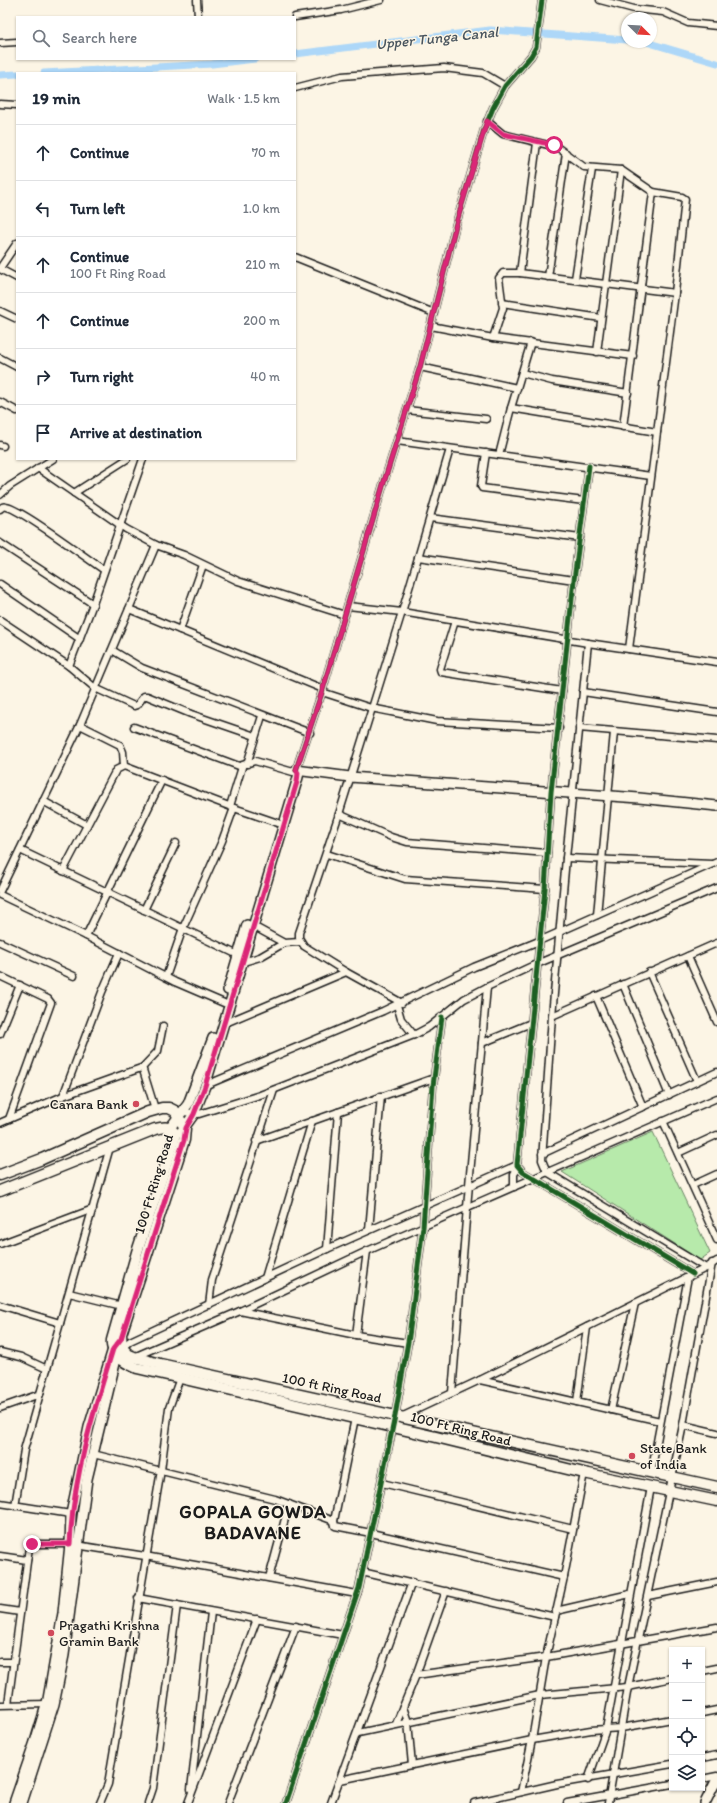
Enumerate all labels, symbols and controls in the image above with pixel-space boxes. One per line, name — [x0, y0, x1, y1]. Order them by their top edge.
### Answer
north arrow — [621, 12, 657, 48]
search box — [16, 16, 296, 60]
water label: Upper Tunga Canal — [375, 22, 501, 53]
icon: search — [30, 27, 52, 49]
text: Search here — [62, 29, 137, 47]
text: 19 min — [32, 88, 80, 108]
text: Walk · 1.5 km — [207, 91, 280, 106]
route start — [545, 136, 563, 154]
icon: ahead — [32, 142, 54, 164]
text: Continue — [70, 144, 129, 162]
text: 70 m — [252, 145, 280, 160]
icon: left — [32, 198, 54, 220]
text: Turn left — [70, 200, 125, 218]
text: 1.0 km — [243, 201, 280, 216]
text: Continue — [70, 248, 129, 266]
icon: ahead — [32, 254, 54, 276]
text: 210 m — [245, 257, 280, 272]
text: 100 Ft Ring Road — [70, 266, 166, 281]
icon: ahead — [32, 310, 54, 332]
text: Continue — [70, 312, 129, 330]
text: 200 m — [243, 313, 280, 328]
icon: right — [32, 366, 54, 388]
text: Turn right — [70, 368, 134, 386]
text: 40 m — [250, 369, 280, 384]
icon: arrive — [32, 422, 54, 444]
text: Arrive at destination — [70, 424, 202, 442]
place label: Canara Bank — [50, 1096, 129, 1113]
marker: Canara Bank — [131, 1099, 141, 1109]
street label: 100 Ft Ring Road — [131, 1132, 177, 1236]
street label: 100 ft Ring Road — [281, 1369, 384, 1407]
street label: 100 Ft Ring Road — [409, 1408, 513, 1450]
place label: State Bank of India — [640, 1440, 708, 1473]
marker: State Bank of India — [627, 1451, 637, 1461]
district label: GOPALA GOWDA BADAVANE — [179, 1501, 327, 1544]
route end — [23, 1535, 41, 1553]
place label: Pragathi Krishna Gramin Bank — [59, 1617, 159, 1650]
marker: Pragathi Krishna Gramin Bank — [46, 1628, 56, 1638]
map controls — [669, 1647, 705, 1791]
button: + — [669, 1647, 705, 1683]
button: − — [669, 1683, 705, 1719]
button: locate — [669, 1719, 705, 1755]
button: layers — [669, 1755, 705, 1791]

